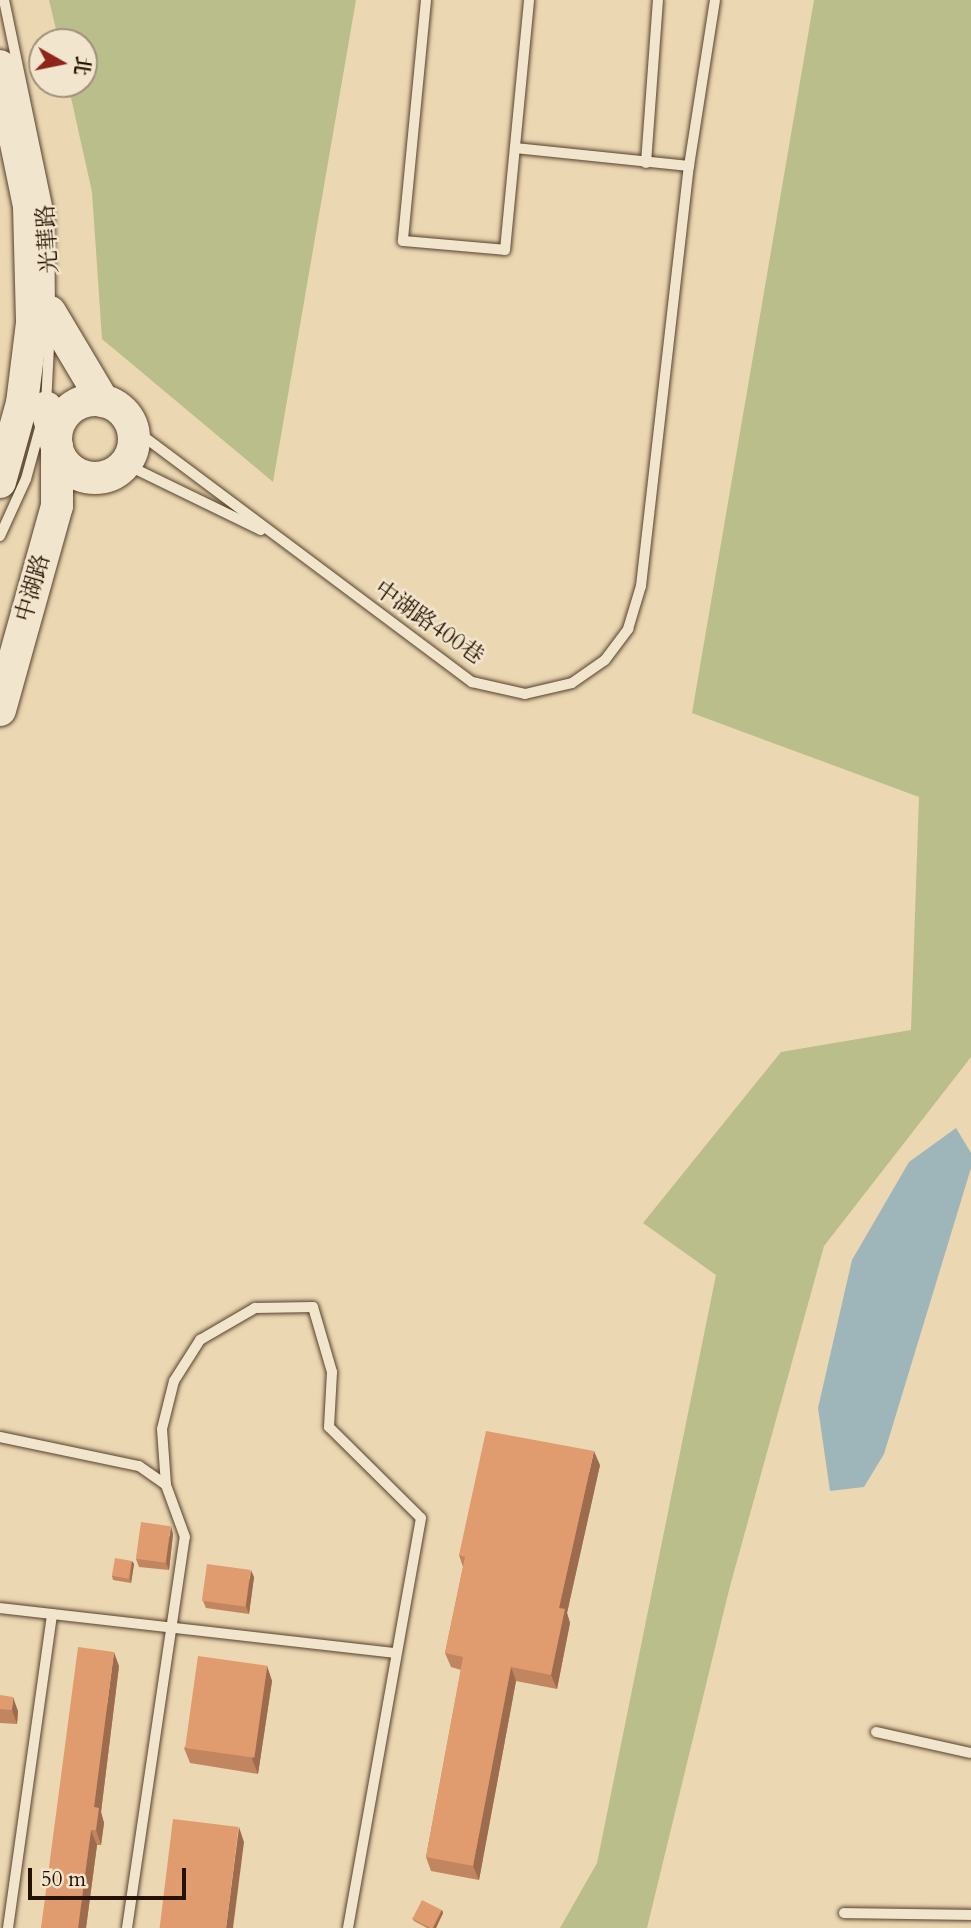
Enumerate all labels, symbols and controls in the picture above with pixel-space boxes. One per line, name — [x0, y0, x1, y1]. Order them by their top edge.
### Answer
north arrow — [28, 28, 98, 98]
text: 北 — [67, 55, 96, 77]
street label: 光華路 — [32, 204, 64, 274]
street label: 中湖路 — [10, 551, 56, 625]
street label: 中湖路400巷 — [369, 575, 489, 671]
scale bar — [32, 1854, 189, 1898]
text: 50 m — [41, 1865, 86, 1894]

